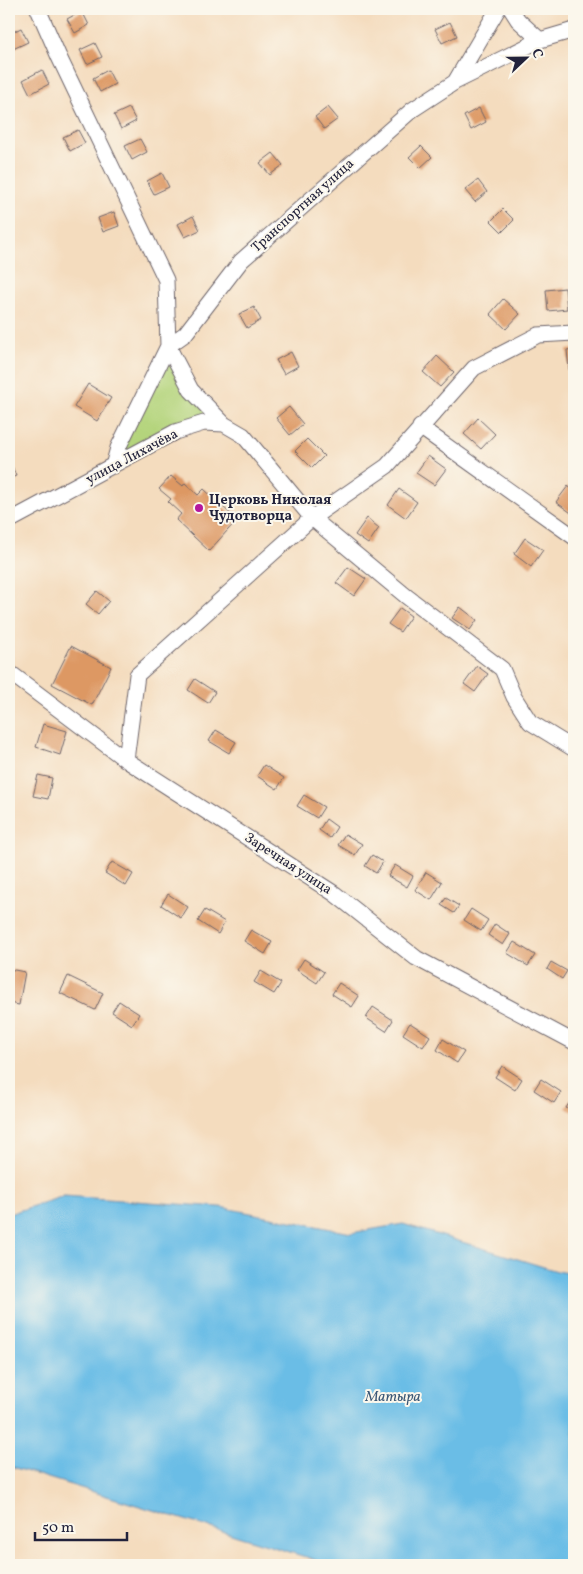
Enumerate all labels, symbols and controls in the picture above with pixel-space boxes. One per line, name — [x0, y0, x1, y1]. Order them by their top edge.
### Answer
north arrow — [500, 32, 550, 82]
text: С — [526, 46, 547, 61]
street label: Транспортная улица — [248, 155, 358, 257]
street label: улица Лихачёва — [83, 425, 181, 489]
place label: Церковь Николая Чудотворца — [209, 491, 331, 526]
marker: Церковь Николая Чудотворца — [193, 502, 205, 514]
street label: Заречная улица — [241, 829, 335, 899]
water label: Матыра — [364, 1387, 421, 1408]
scale bar — [35, 1509, 128, 1541]
text: 50 m — [42, 1518, 74, 1539]

